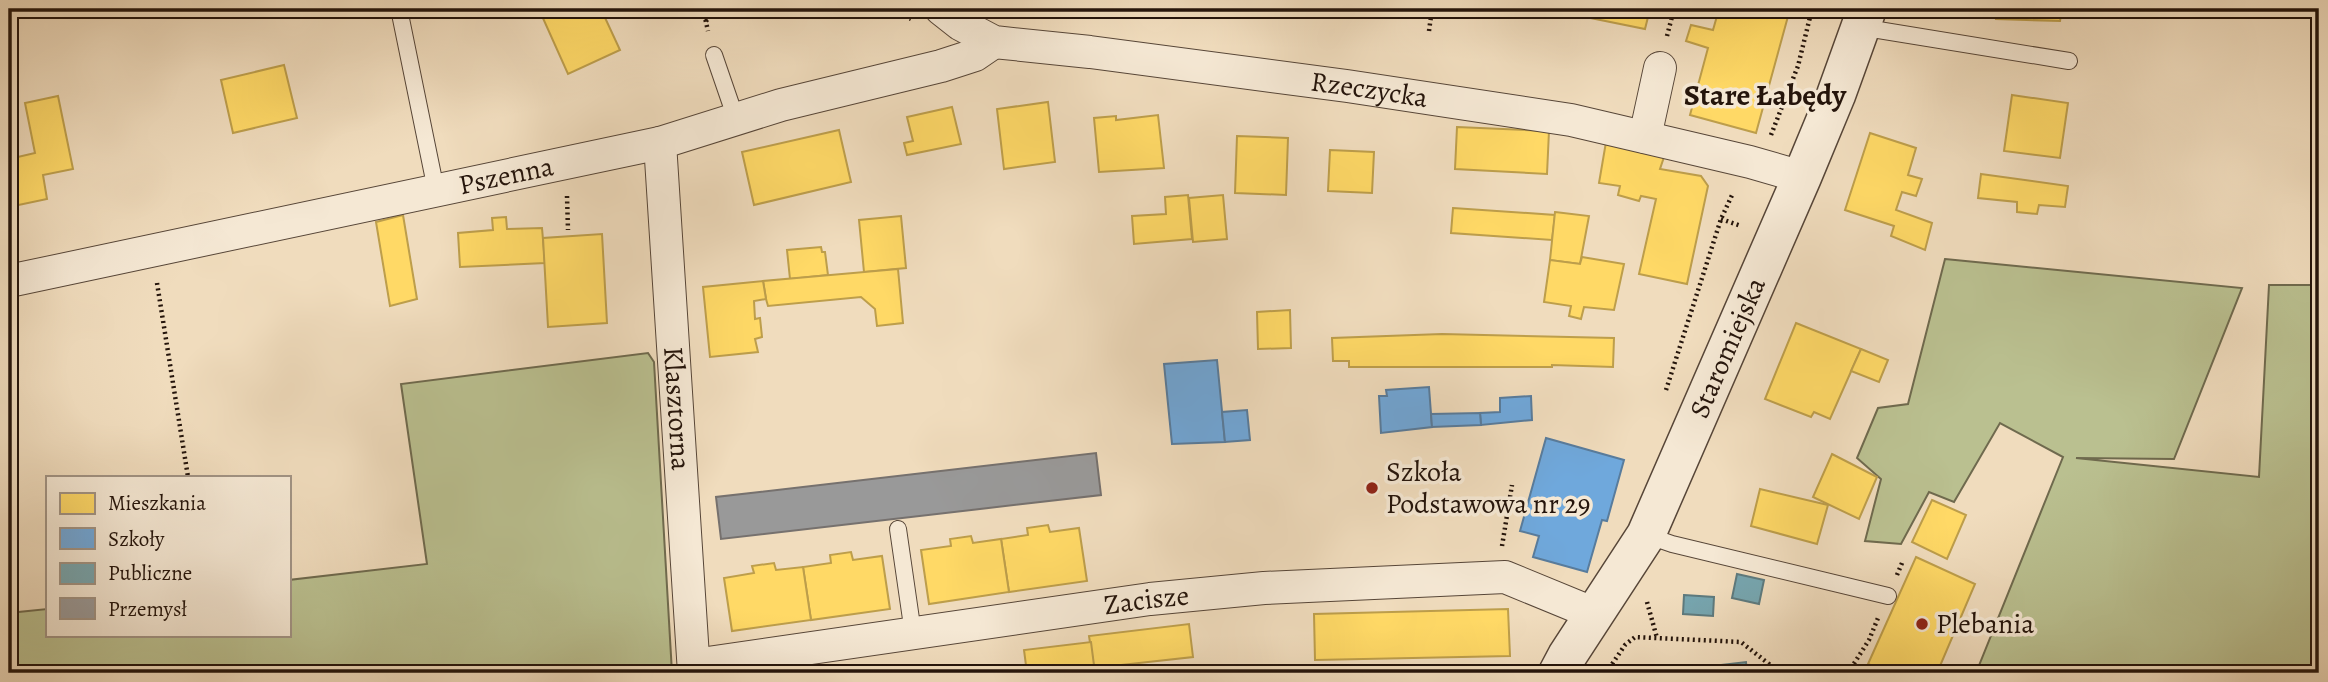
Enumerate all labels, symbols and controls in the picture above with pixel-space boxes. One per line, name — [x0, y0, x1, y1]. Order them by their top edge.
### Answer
street label: Rzeczycka — [1309, 62, 1430, 117]
district label: Stare Łabędy — [1684, 75, 1847, 115]
street label: Pszenna — [455, 147, 557, 204]
street label: Staromiejska — [1680, 271, 1775, 424]
street label: Klasztorna — [654, 345, 700, 472]
place label: Szkoła Podstawowa nr 29 — [1386, 453, 1591, 523]
legend — [46, 476, 290, 636]
marker: Szkoła Podstawowa nr 29 — [1364, 480, 1380, 496]
text: Mieszkania — [108, 489, 206, 517]
text: Szkoły — [108, 525, 165, 553]
text: Publiczne — [108, 559, 192, 587]
street label: Zacisze — [1101, 576, 1191, 624]
text: Przemysł — [108, 595, 187, 623]
place label: Plebania — [1936, 605, 2034, 643]
marker: Plebania — [1914, 616, 1930, 632]

